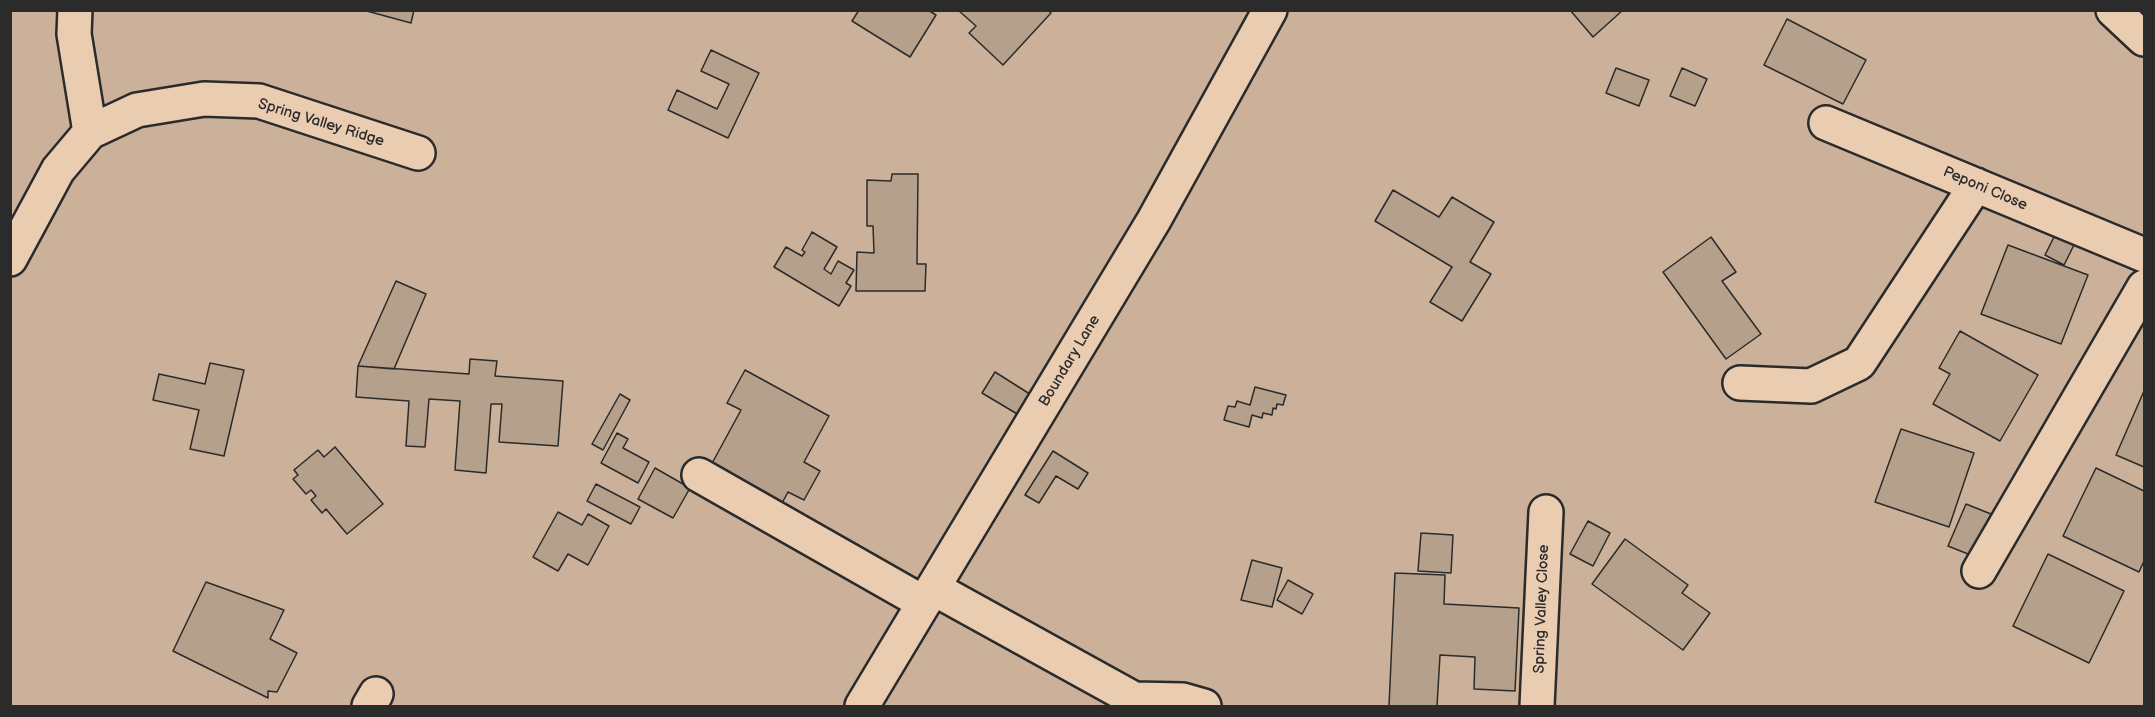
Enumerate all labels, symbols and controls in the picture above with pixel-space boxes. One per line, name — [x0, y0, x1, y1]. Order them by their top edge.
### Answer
street label: Spring Valley Ridge — [256, 95, 386, 151]
street label: Peponi Close — [1940, 163, 2030, 215]
street label: Boundary Lane — [1036, 312, 1104, 410]
street label: Spring Valley Close — [1531, 544, 1553, 674]

